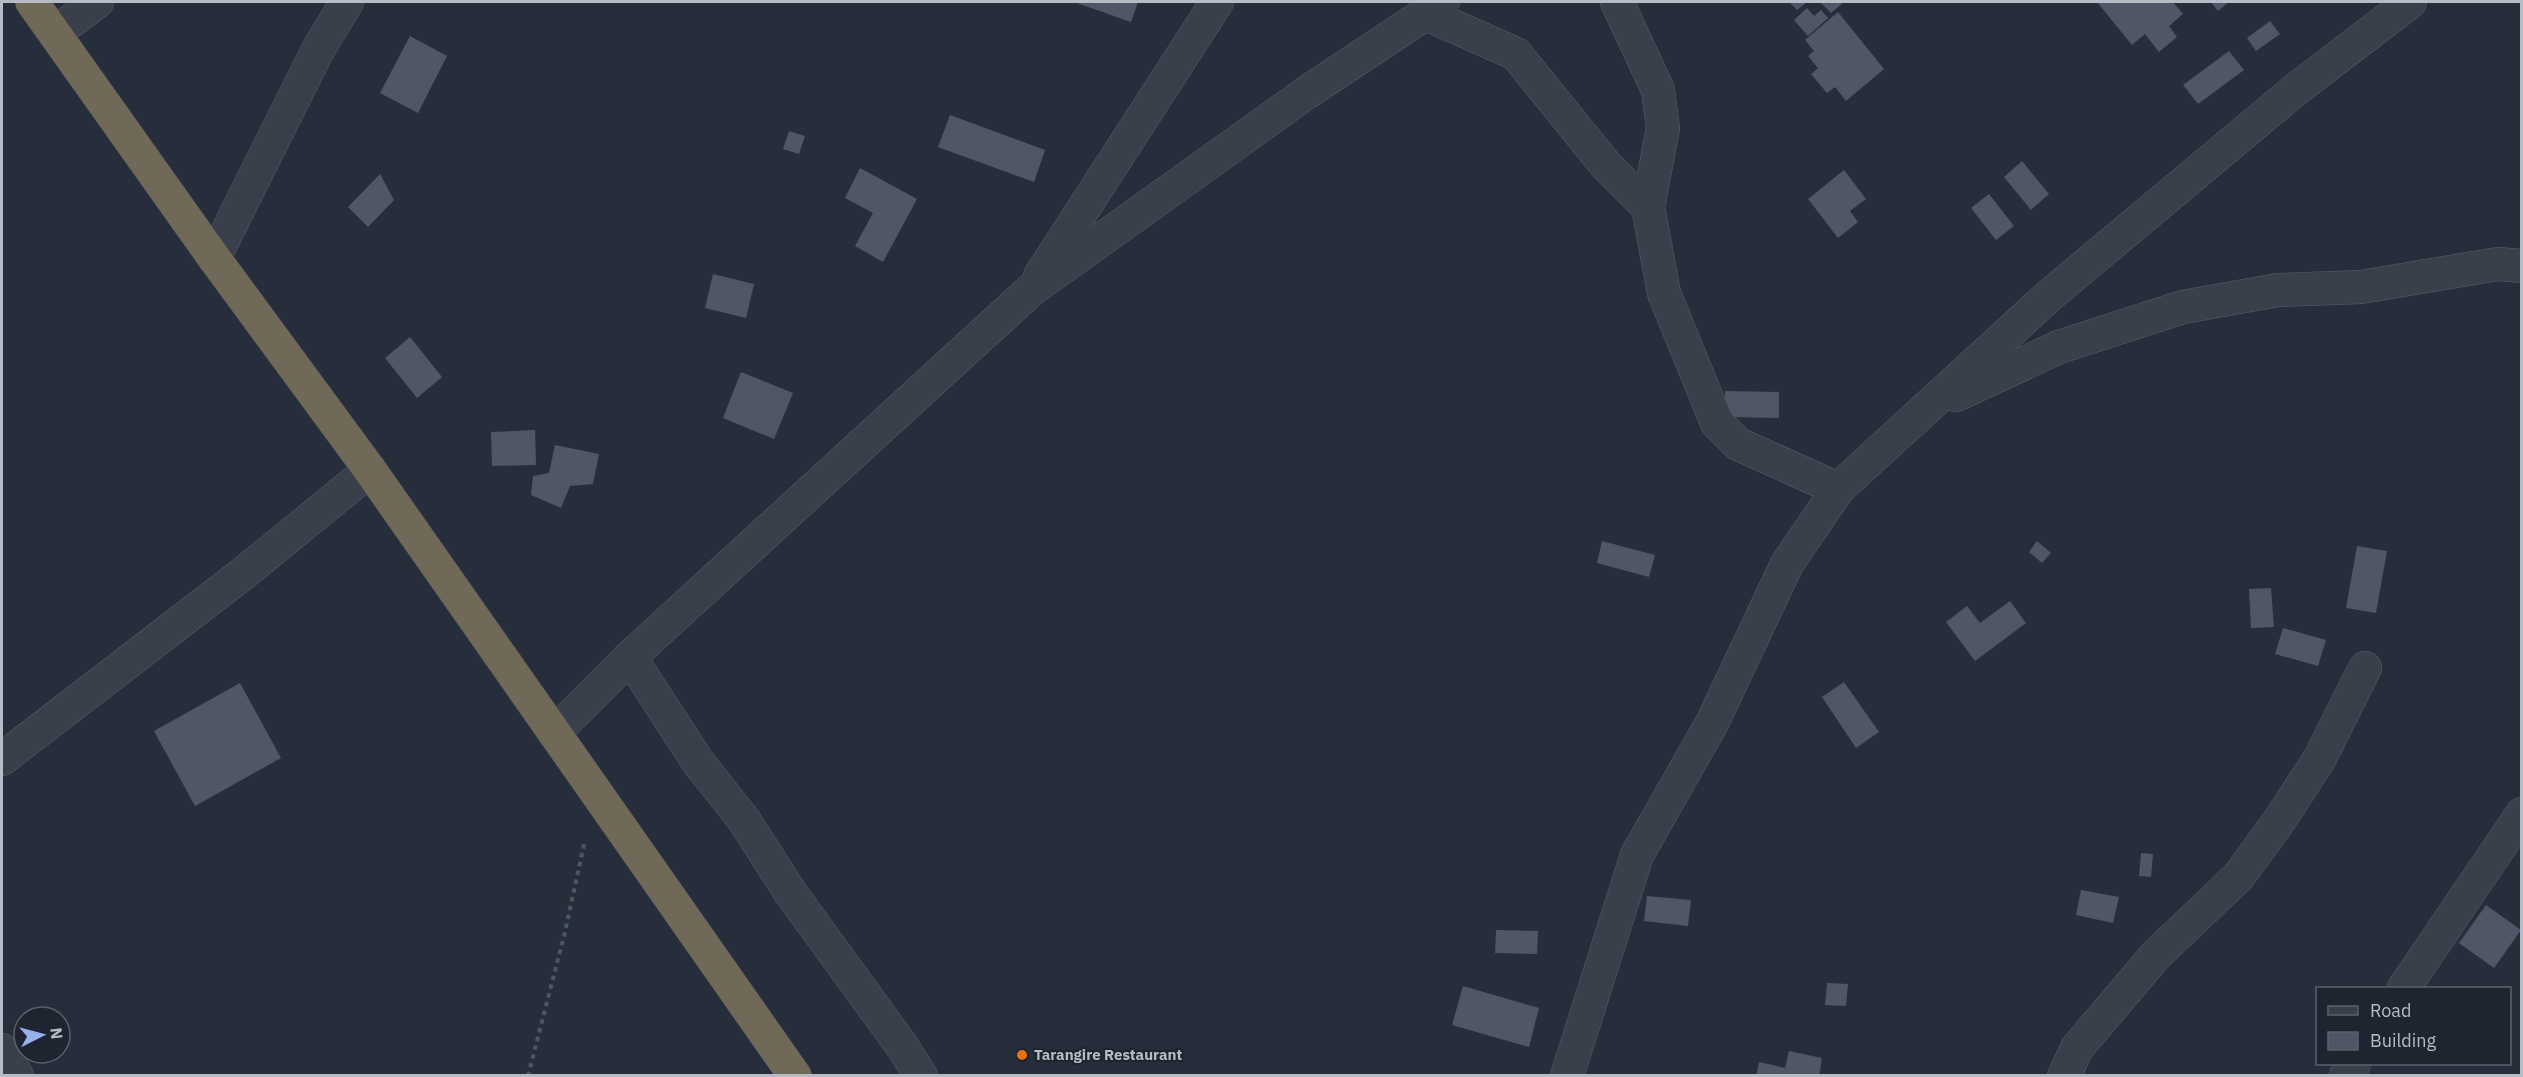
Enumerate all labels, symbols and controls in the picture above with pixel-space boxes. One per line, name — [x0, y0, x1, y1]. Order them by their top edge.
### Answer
legend — [2316, 987, 2511, 1065]
text: Road — [2370, 999, 2411, 1022]
north arrow — [12, 1005, 72, 1065]
text: N — [46, 1027, 67, 1040]
text: Building — [2370, 1029, 2437, 1052]
place label: Tarangire Restaurant — [1034, 1045, 1182, 1064]
marker: Tarangire Restaurant — [1015, 1048, 1029, 1062]

